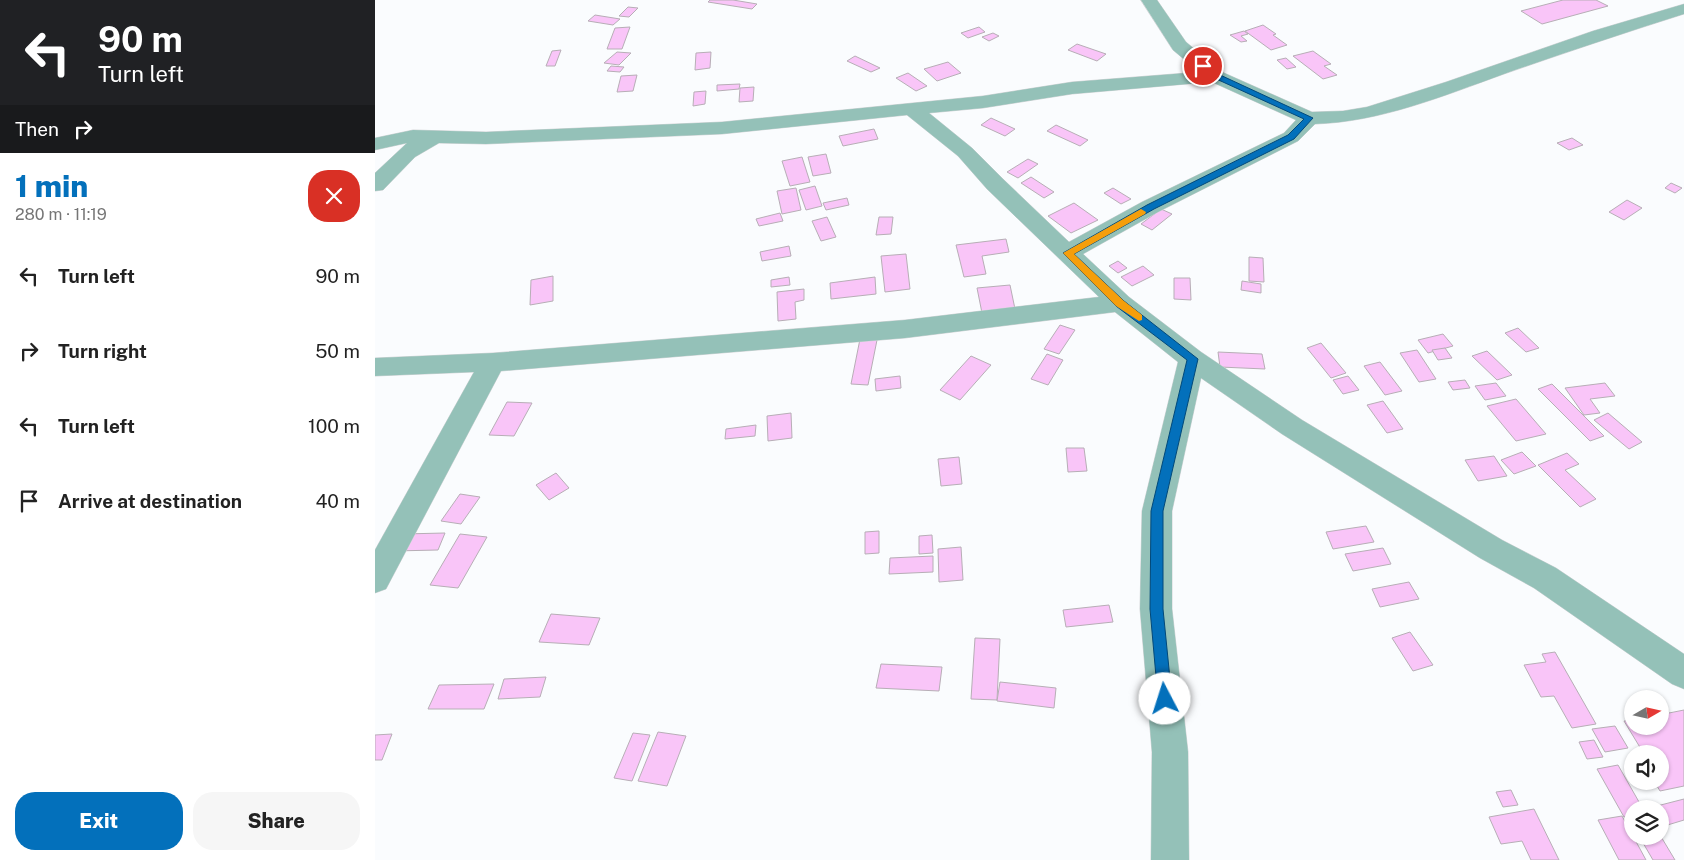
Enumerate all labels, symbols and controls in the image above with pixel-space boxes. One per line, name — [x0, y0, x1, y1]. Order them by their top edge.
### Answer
text: 90 m — [98, 19, 183, 60]
icon: left — [15, 20, 80, 85]
pin — [1182, 45, 1224, 87]
icon: arrive — [1189, 52, 1217, 80]
text: Turn left — [98, 61, 184, 87]
icon: right — [69, 115, 97, 143]
text: Then — [15, 118, 59, 140]
text: 1 min — [15, 168, 88, 204]
button: close — [308, 170, 360, 222]
text: 280 m · 11:19 — [15, 205, 107, 224]
icon: left — [15, 262, 43, 290]
text: Turn left — [58, 265, 135, 287]
text: 90 m — [316, 265, 360, 287]
icon: right — [15, 337, 43, 365]
text: Turn right — [58, 340, 147, 362]
text: 50 m — [315, 340, 360, 362]
icon: left — [15, 412, 43, 440]
text: Turn left — [58, 415, 135, 437]
text: 100 m — [308, 415, 360, 437]
icon: arrive — [15, 487, 43, 515]
text: Arrive at destination — [58, 490, 242, 512]
text: 40 m — [315, 490, 360, 512]
position arrow — [1138, 672, 1190, 724]
north arrow — [1624, 690, 1669, 735]
map controls — [1624, 690, 1669, 845]
button: sound — [1624, 745, 1669, 790]
button: Exit — [15, 792, 183, 850]
button: Share — [193, 792, 360, 850]
button: layers — [1624, 800, 1669, 845]

